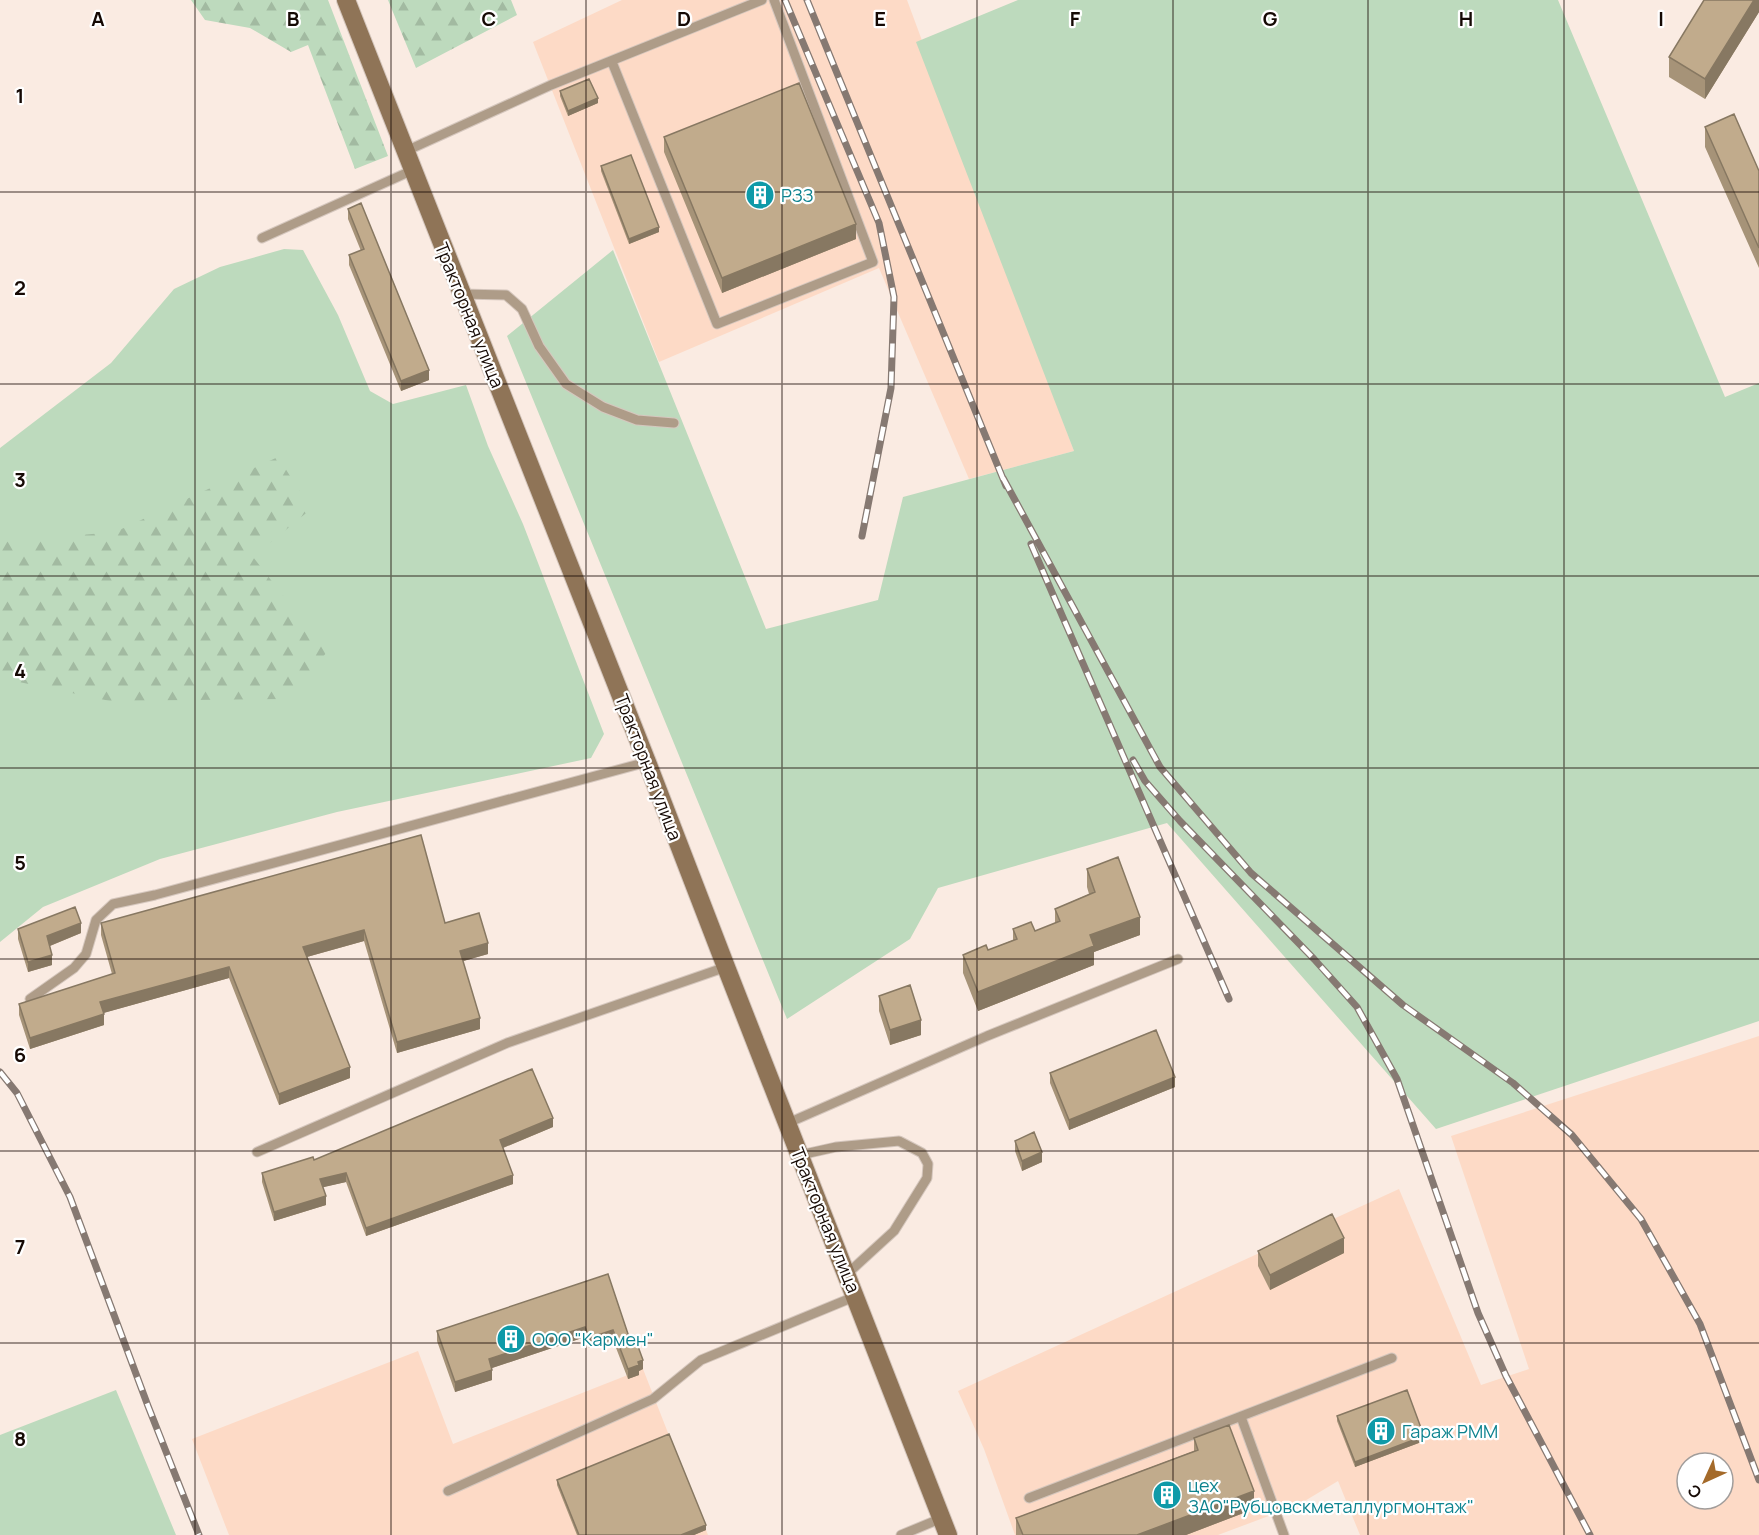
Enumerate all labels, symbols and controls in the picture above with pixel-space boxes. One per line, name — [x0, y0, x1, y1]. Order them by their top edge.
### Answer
text: A — [91, 5, 105, 32]
text: B — [287, 5, 300, 32]
text: C — [482, 5, 496, 32]
text: D — [677, 5, 691, 32]
text: E — [874, 5, 886, 32]
text: F — [1070, 5, 1081, 32]
text: G — [1263, 5, 1278, 32]
text: H — [1459, 5, 1473, 32]
text: I — [1658, 5, 1664, 32]
text: 1 — [16, 82, 24, 109]
building icon: РЗЗ — [744, 179, 776, 211]
place label: РЗЗ — [781, 183, 814, 207]
street label: Тракторная улица — [430, 239, 510, 391]
text: 2 — [14, 274, 26, 301]
text: 3 — [14, 466, 26, 493]
text: 4 — [14, 657, 26, 684]
street label: Тракторная улица — [610, 690, 688, 844]
text: 5 — [14, 849, 26, 876]
text: 6 — [14, 1041, 26, 1068]
street label: Тракторная улица — [786, 1144, 866, 1296]
text: 7 — [15, 1233, 25, 1260]
building icon: ООО "Кармен" — [495, 1323, 527, 1355]
place label: ООО "Кармен" — [532, 1327, 654, 1351]
building icon: Гараж РММ — [1365, 1415, 1397, 1447]
place label: Гараж РММ — [1402, 1419, 1498, 1443]
text: 8 — [14, 1425, 26, 1452]
north arrow — [1675, 1451, 1735, 1511]
place label: цех ЗАО"Рубцовскметаллургмонтаж" — [1188, 1473, 1474, 1518]
building icon: цех ЗАО"Рубцовскметаллургмонтаж" — [1151, 1479, 1183, 1511]
text: С — [1682, 1480, 1706, 1504]

